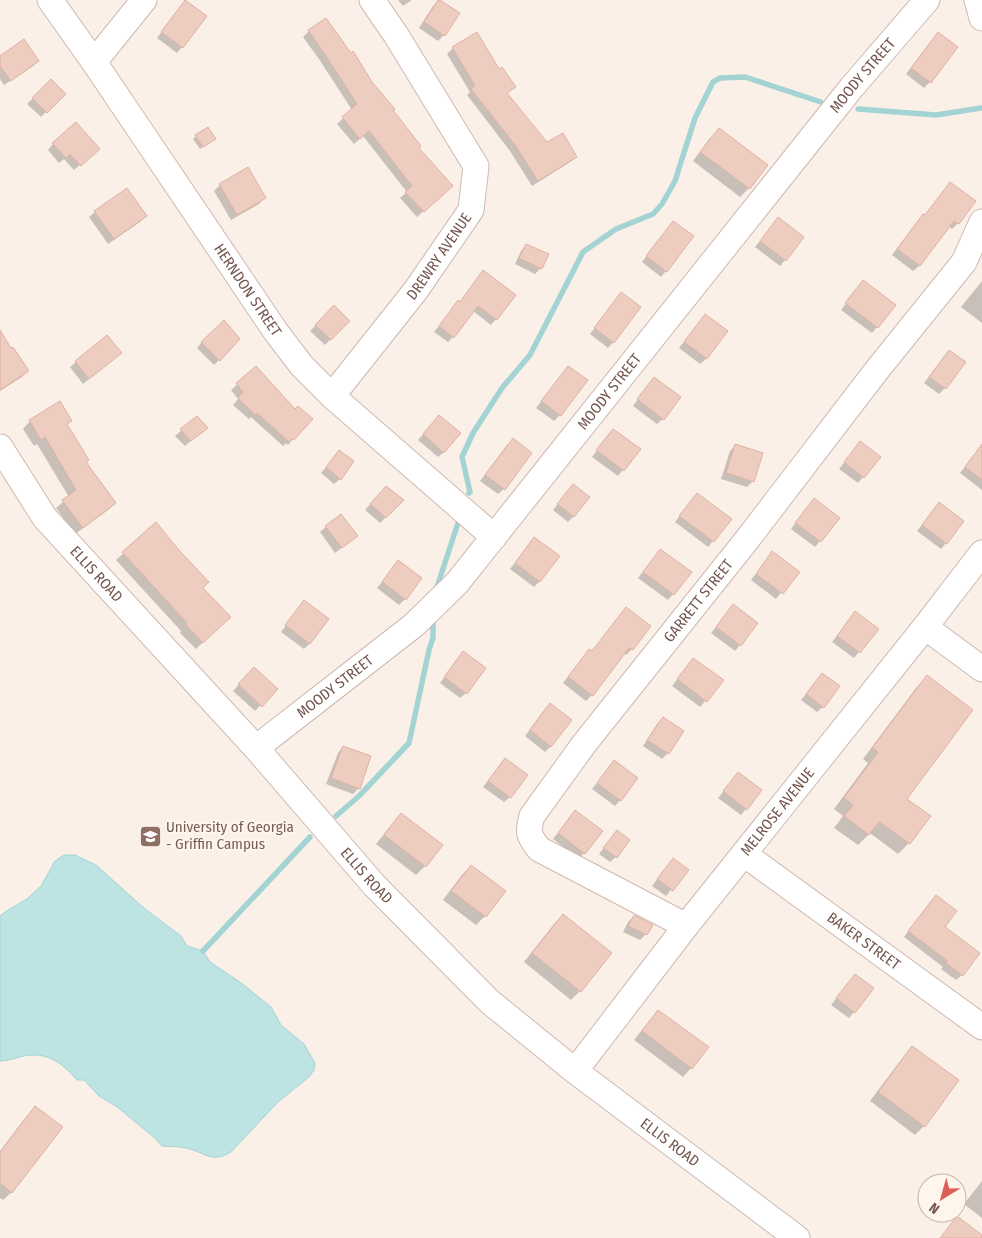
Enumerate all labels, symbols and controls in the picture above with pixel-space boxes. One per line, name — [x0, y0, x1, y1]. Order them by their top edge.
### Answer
street label: MOODY STREET — [826, 34, 899, 116]
street label: DREWRY AVENUE — [403, 210, 475, 303]
street label: HERNDON STREET — [210, 240, 285, 340]
street label: MOODY STREET — [574, 350, 645, 433]
street label: ELLIS ROAD — [66, 542, 126, 606]
street label: GARRETT STREET — [660, 556, 737, 646]
street label: MOODY STREET — [293, 651, 377, 722]
street label: MELROSE AVENUE — [737, 764, 818, 859]
place label: University of Georgia - Griffin Campus — [166, 818, 294, 853]
school or university icon: University of Georgia - Griffin Campus — [138, 824, 162, 848]
street label: ELLIS ROAD — [337, 844, 396, 907]
street label: BAKER STREET — [824, 908, 904, 974]
street label: ELLIS ROAD — [637, 1114, 703, 1170]
north arrow — [917, 1173, 967, 1223]
text: N — [926, 1199, 943, 1217]

